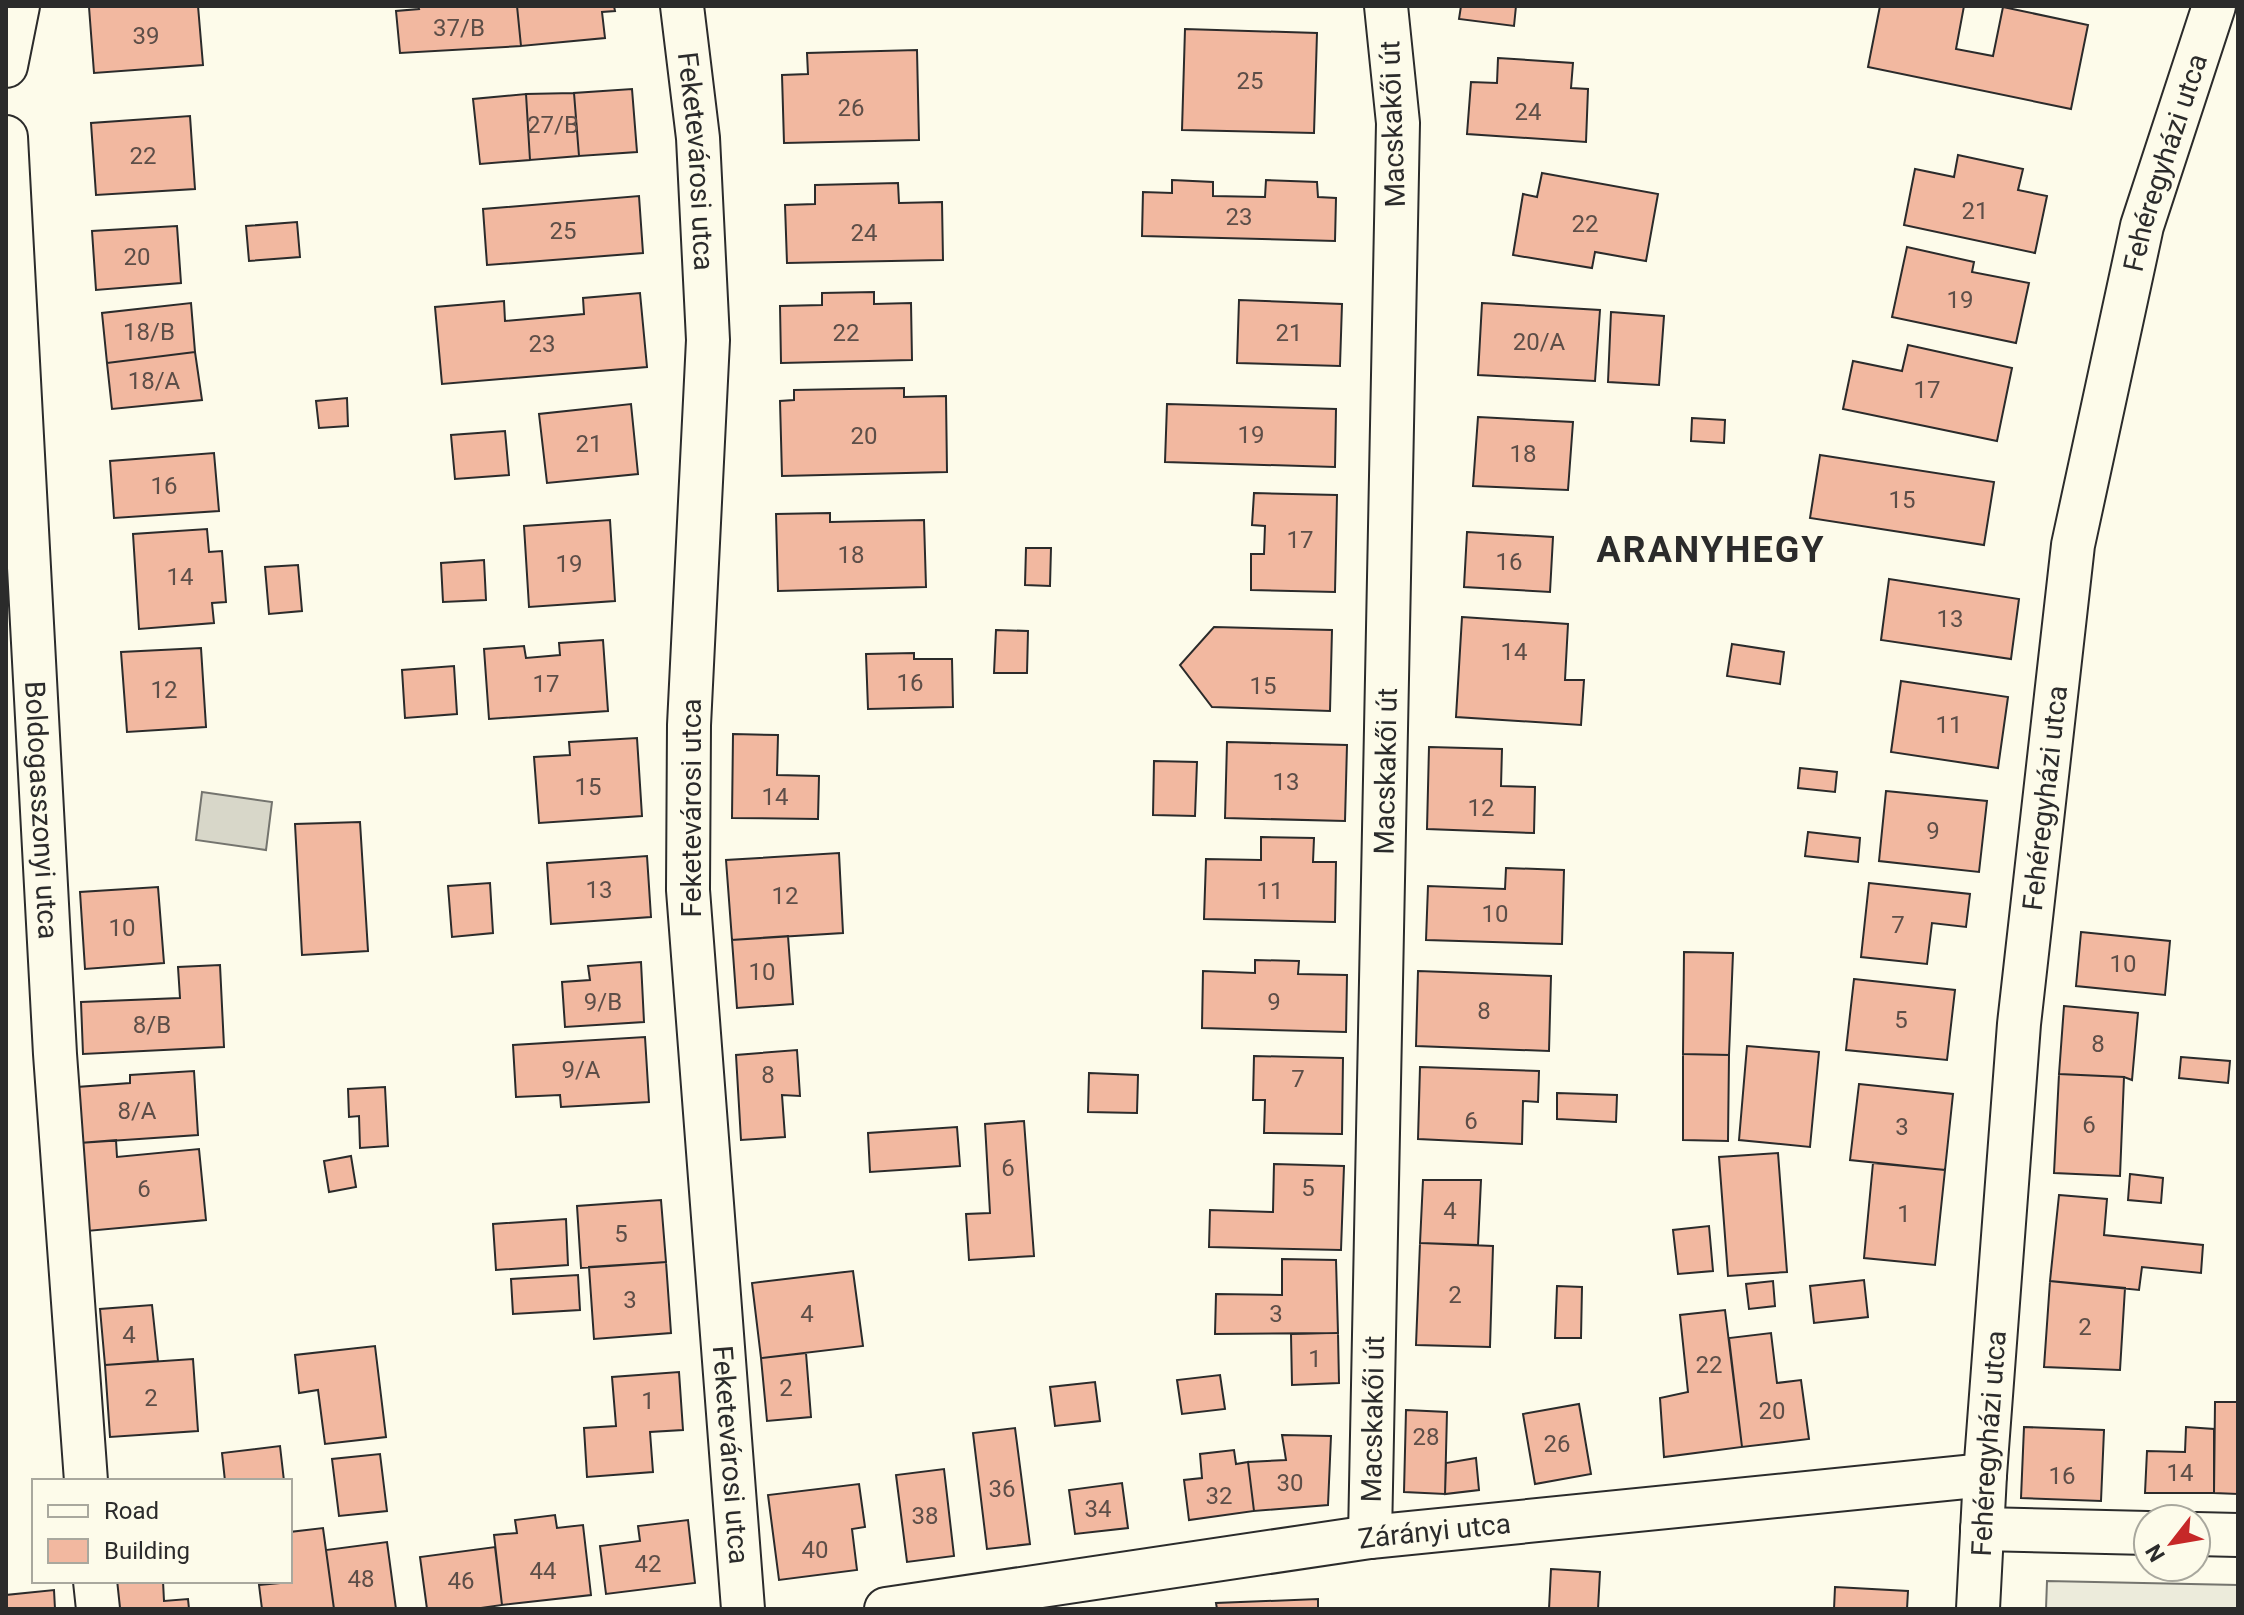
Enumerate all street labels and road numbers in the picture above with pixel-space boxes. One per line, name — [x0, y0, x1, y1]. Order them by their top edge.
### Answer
street label: Macskakői út — [1373, 40, 1412, 208]
street label: Feketevárosi utca — [671, 50, 721, 271]
street label: Fehéregyházi utca — [2117, 50, 2214, 275]
street label: Boldogasszonyi utca — [18, 680, 65, 940]
street label: Fehéregyházi utca — [2016, 684, 2074, 912]
street label: Macskakői út — [1368, 687, 1404, 855]
street label: Feketevárosi utca — [675, 698, 708, 918]
street label: Fehéregyházi utca — [1965, 1329, 2013, 1557]
street label: Macskakői út — [1355, 1335, 1391, 1503]
street label: Feketevárosi utca — [706, 1344, 756, 1565]
street label: Zárányi utca — [1356, 1507, 1512, 1556]

